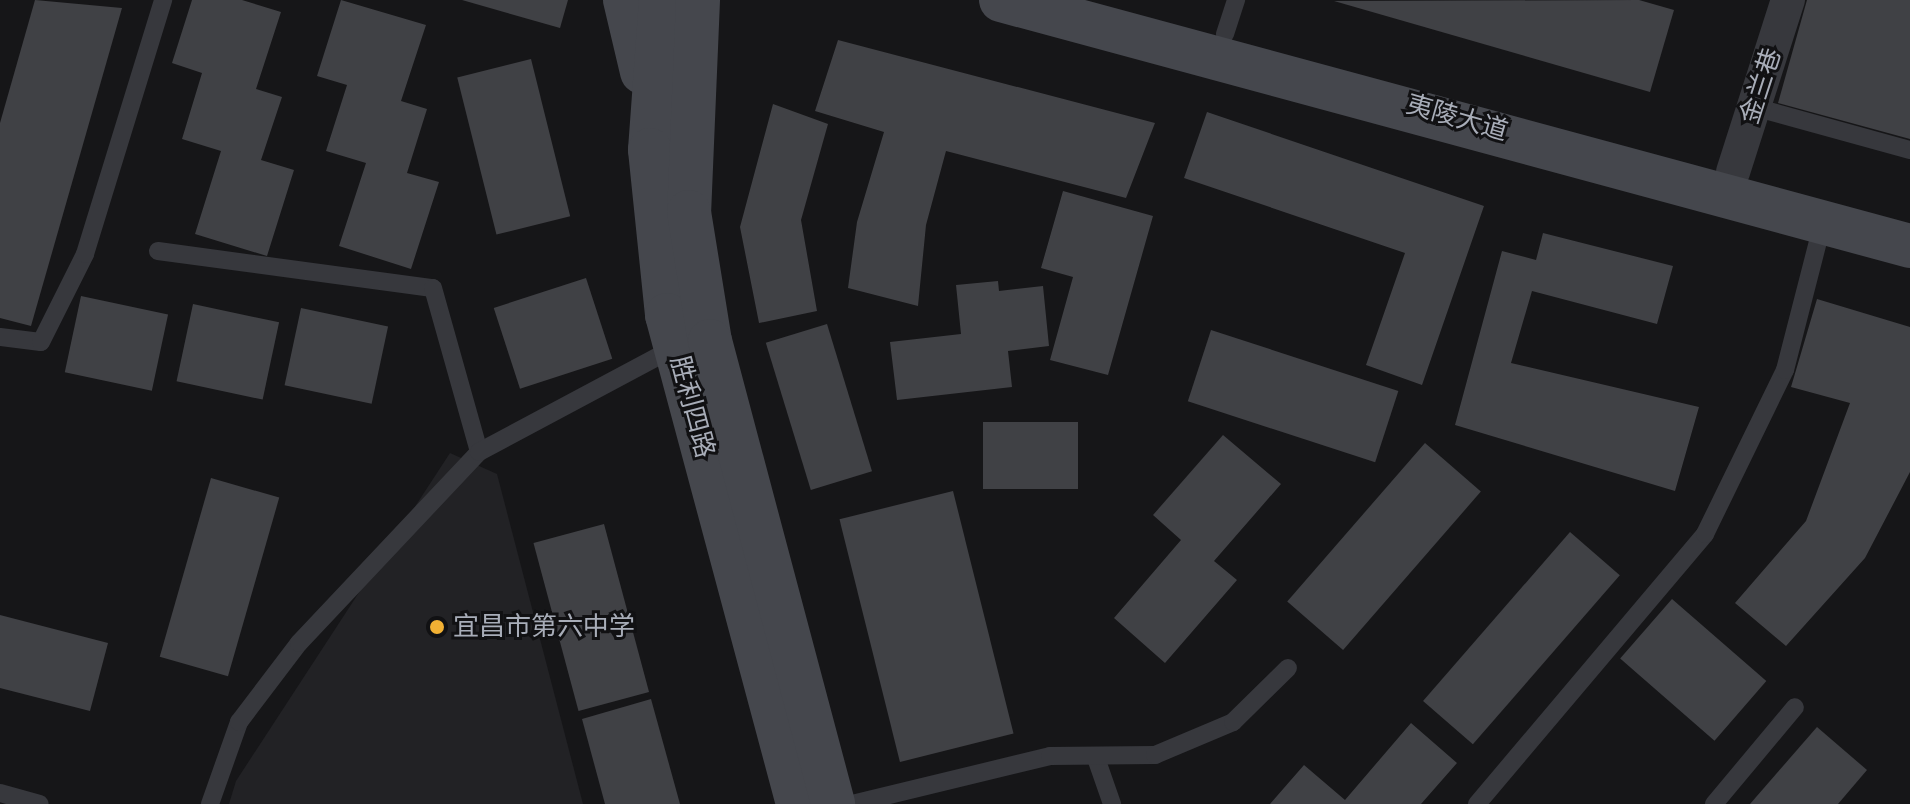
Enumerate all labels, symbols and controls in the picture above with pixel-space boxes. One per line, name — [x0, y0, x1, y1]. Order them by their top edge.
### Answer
street label: 金兰巷 — [1734, 44, 1788, 128]
street label: 夷陵大道 — [1403, 89, 1511, 147]
street label: 胜利四路 — [663, 353, 721, 461]
place label: 宜昌市第六中学 — [453, 611, 635, 643]
marker: 宜昌市第六中学 — [428, 618, 446, 636]

